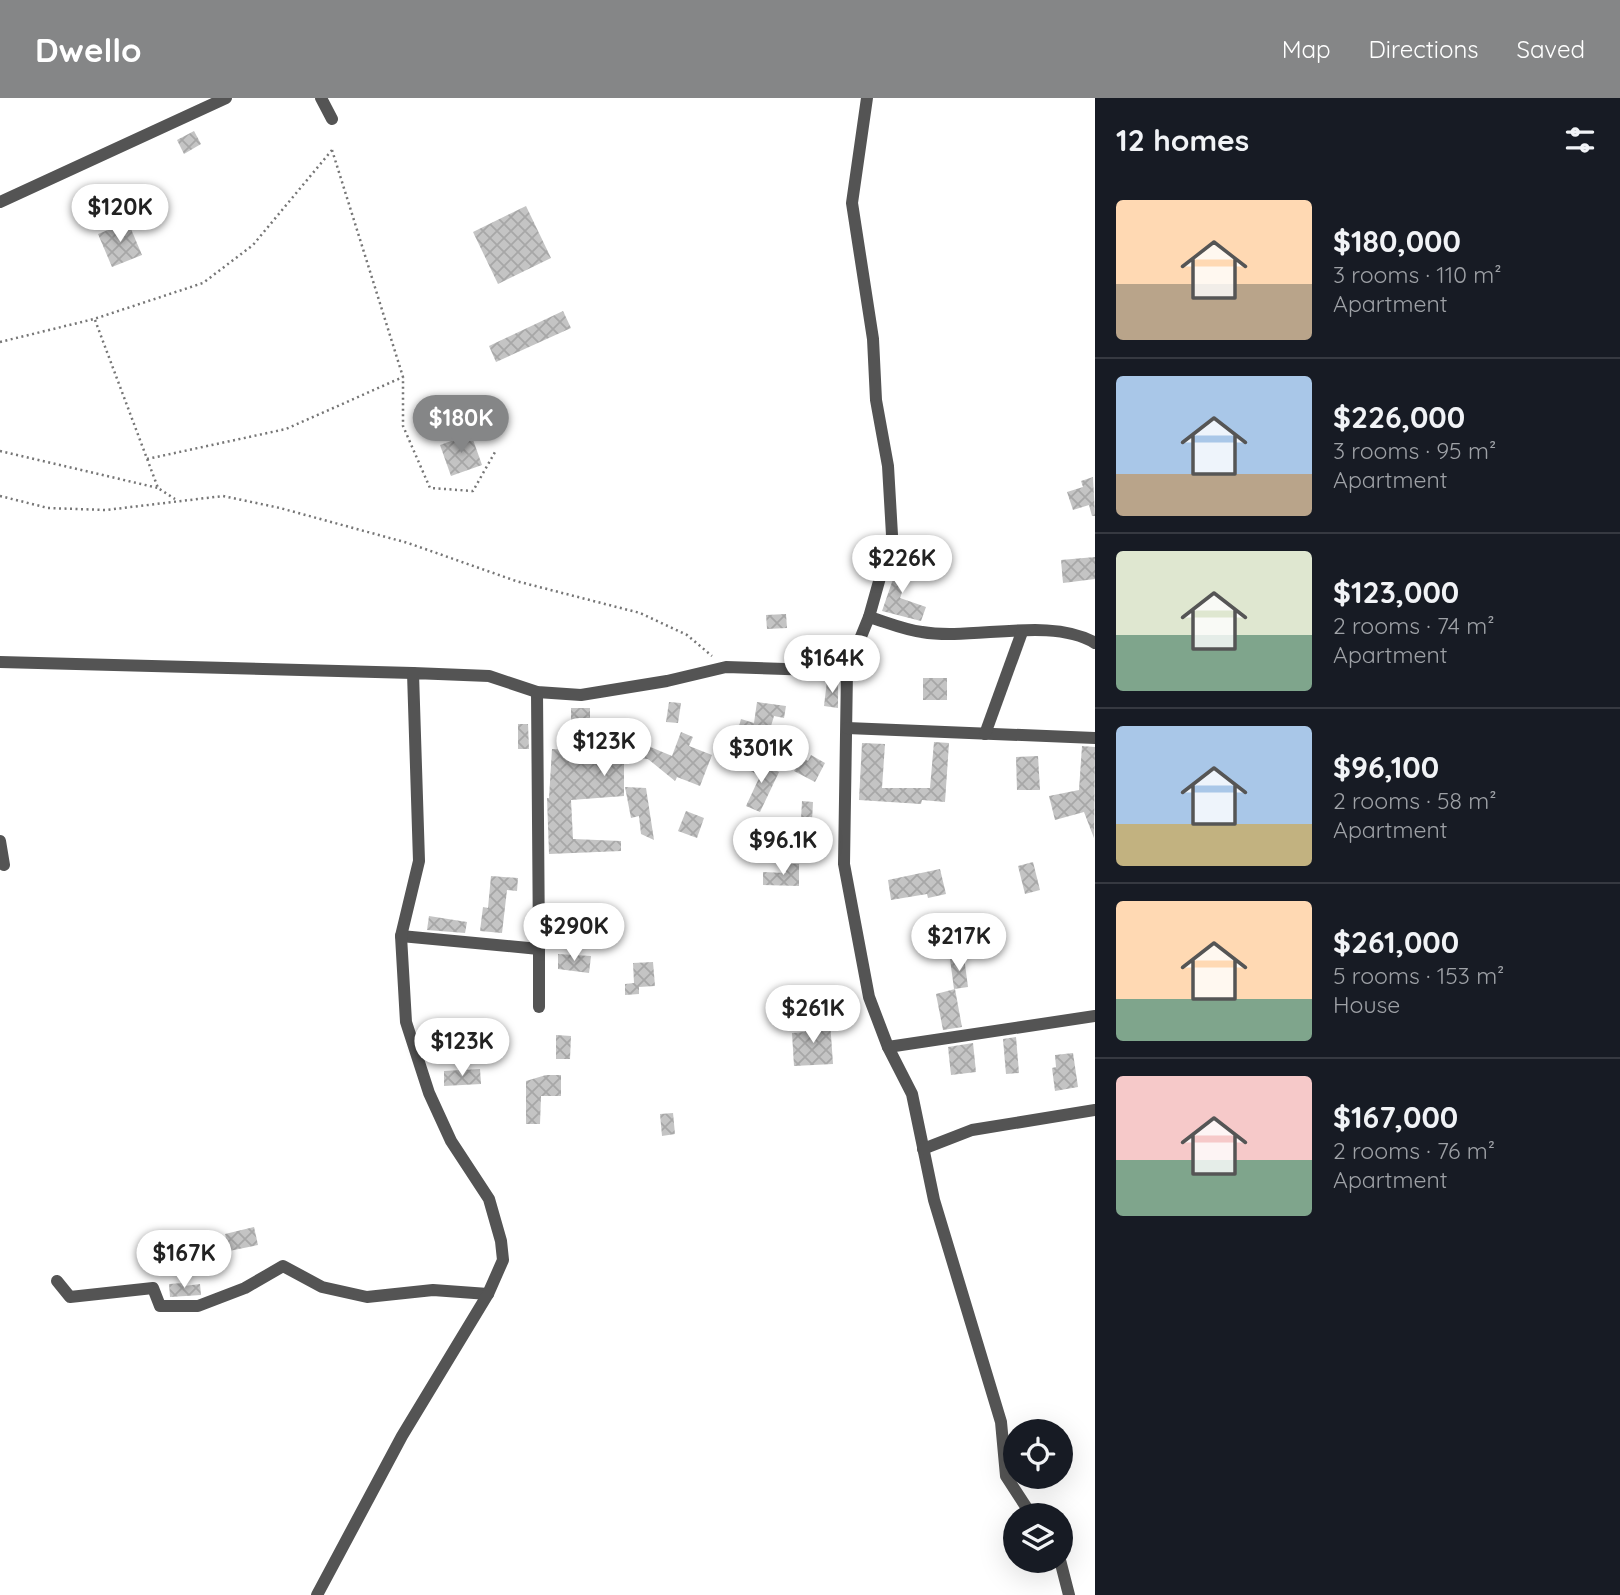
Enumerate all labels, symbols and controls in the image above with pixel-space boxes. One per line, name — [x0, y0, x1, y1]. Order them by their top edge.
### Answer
text: Dwello — [35, 29, 142, 70]
text: Map — [1282, 34, 1331, 64]
text: Directions — [1369, 34, 1479, 64]
text: Saved — [1517, 34, 1585, 64]
text: 12 homes — [1116, 121, 1249, 159]
icon: filters — [1561, 121, 1599, 159]
pin: $120K — [71, 184, 169, 244]
text: $120K — [88, 192, 152, 221]
text: $180,000 — [1333, 222, 1461, 260]
icon: home — [1172, 228, 1256, 312]
text: 3 rooms · 110 m² — [1333, 260, 1502, 289]
text: Apartment — [1333, 289, 1447, 318]
pin: $180K — [412, 396, 510, 455]
text: $226,000 — [1333, 398, 1465, 436]
text: $180K — [429, 403, 493, 432]
icon: home — [1172, 404, 1256, 488]
text: 3 rooms · 95 m² — [1333, 436, 1496, 465]
text: Apartment — [1333, 465, 1447, 494]
pin: $226K — [853, 536, 951, 595]
text: $226K — [868, 543, 936, 572]
text: $123,000 — [1333, 573, 1459, 611]
icon: home — [1172, 579, 1256, 663]
text: 2 rooms · 74 m² — [1333, 611, 1495, 640]
pin: $164K — [783, 636, 881, 695]
text: Apartment — [1333, 640, 1447, 669]
text: $164K — [800, 643, 864, 672]
pin: $123K — [555, 718, 653, 778]
text: $123K — [572, 726, 636, 755]
pin: $301K — [712, 726, 810, 785]
text: $301K — [729, 733, 793, 762]
text: $96,100 — [1333, 748, 1439, 786]
icon: home — [1172, 754, 1256, 838]
text: 2 rooms · 58 m² — [1333, 786, 1496, 815]
text: Apartment — [1333, 815, 1447, 844]
pin: $96.1K — [726, 818, 840, 877]
text: $96.1K — [749, 825, 817, 854]
pin: $290K — [525, 904, 623, 963]
text: $290K — [539, 911, 609, 940]
pin: $217K — [910, 914, 1008, 973]
text: $217K — [927, 921, 991, 950]
text: $261,000 — [1333, 923, 1459, 961]
icon: home — [1172, 929, 1256, 1013]
text: 5 rooms · 153 m² — [1333, 961, 1504, 990]
pin: $261K — [764, 986, 862, 1045]
text: House — [1333, 990, 1400, 1019]
text: $261K — [781, 993, 845, 1022]
pin: $123K — [413, 1018, 511, 1078]
text: $123K — [430, 1026, 494, 1055]
text: $167,000 — [1333, 1098, 1458, 1136]
icon: home — [1172, 1104, 1256, 1188]
text: 2 rooms · 76 m² — [1333, 1136, 1495, 1165]
text: Apartment — [1333, 1165, 1447, 1194]
pin: $167K — [135, 1230, 233, 1290]
text: $167K — [152, 1238, 216, 1267]
map controls — [1003, 1419, 1073, 1573]
button: locate — [1003, 1419, 1073, 1489]
button: layers — [1003, 1503, 1073, 1573]

